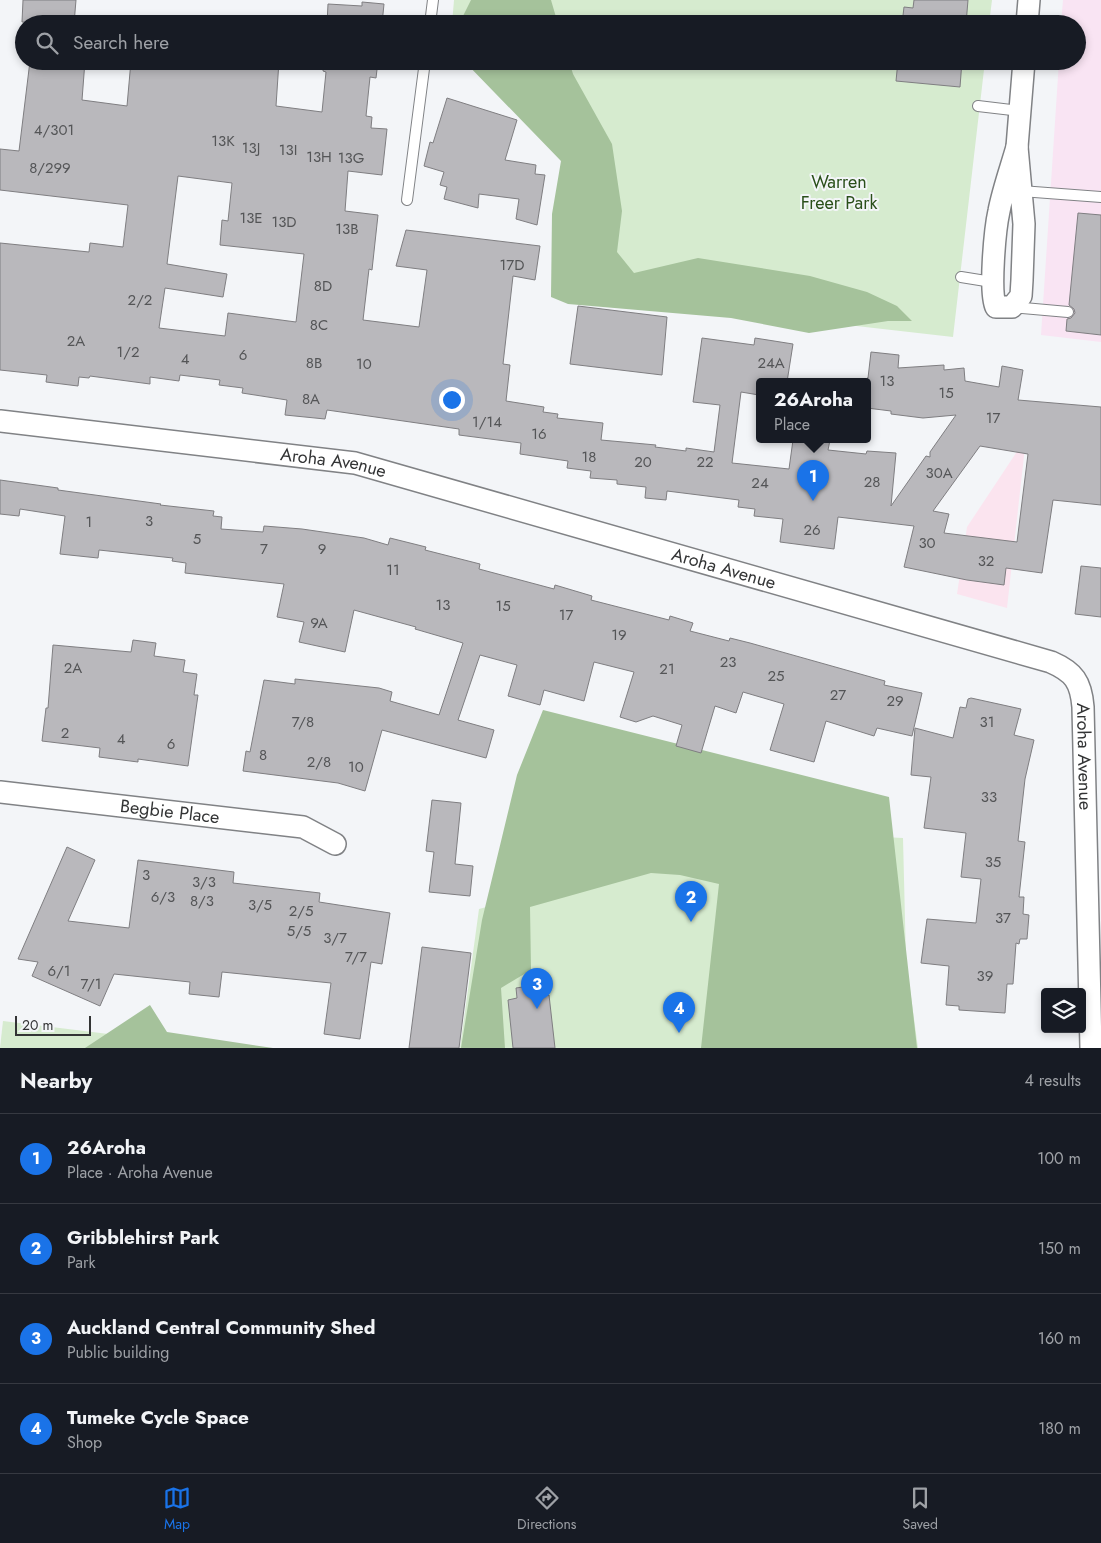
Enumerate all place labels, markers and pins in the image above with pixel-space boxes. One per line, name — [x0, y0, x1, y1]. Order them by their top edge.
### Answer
pin: 1 — [797, 460, 829, 501]
pin: 2 — [675, 881, 707, 922]
pin: 3 — [521, 968, 553, 1009]
pin: 4 — [663, 992, 695, 1033]

